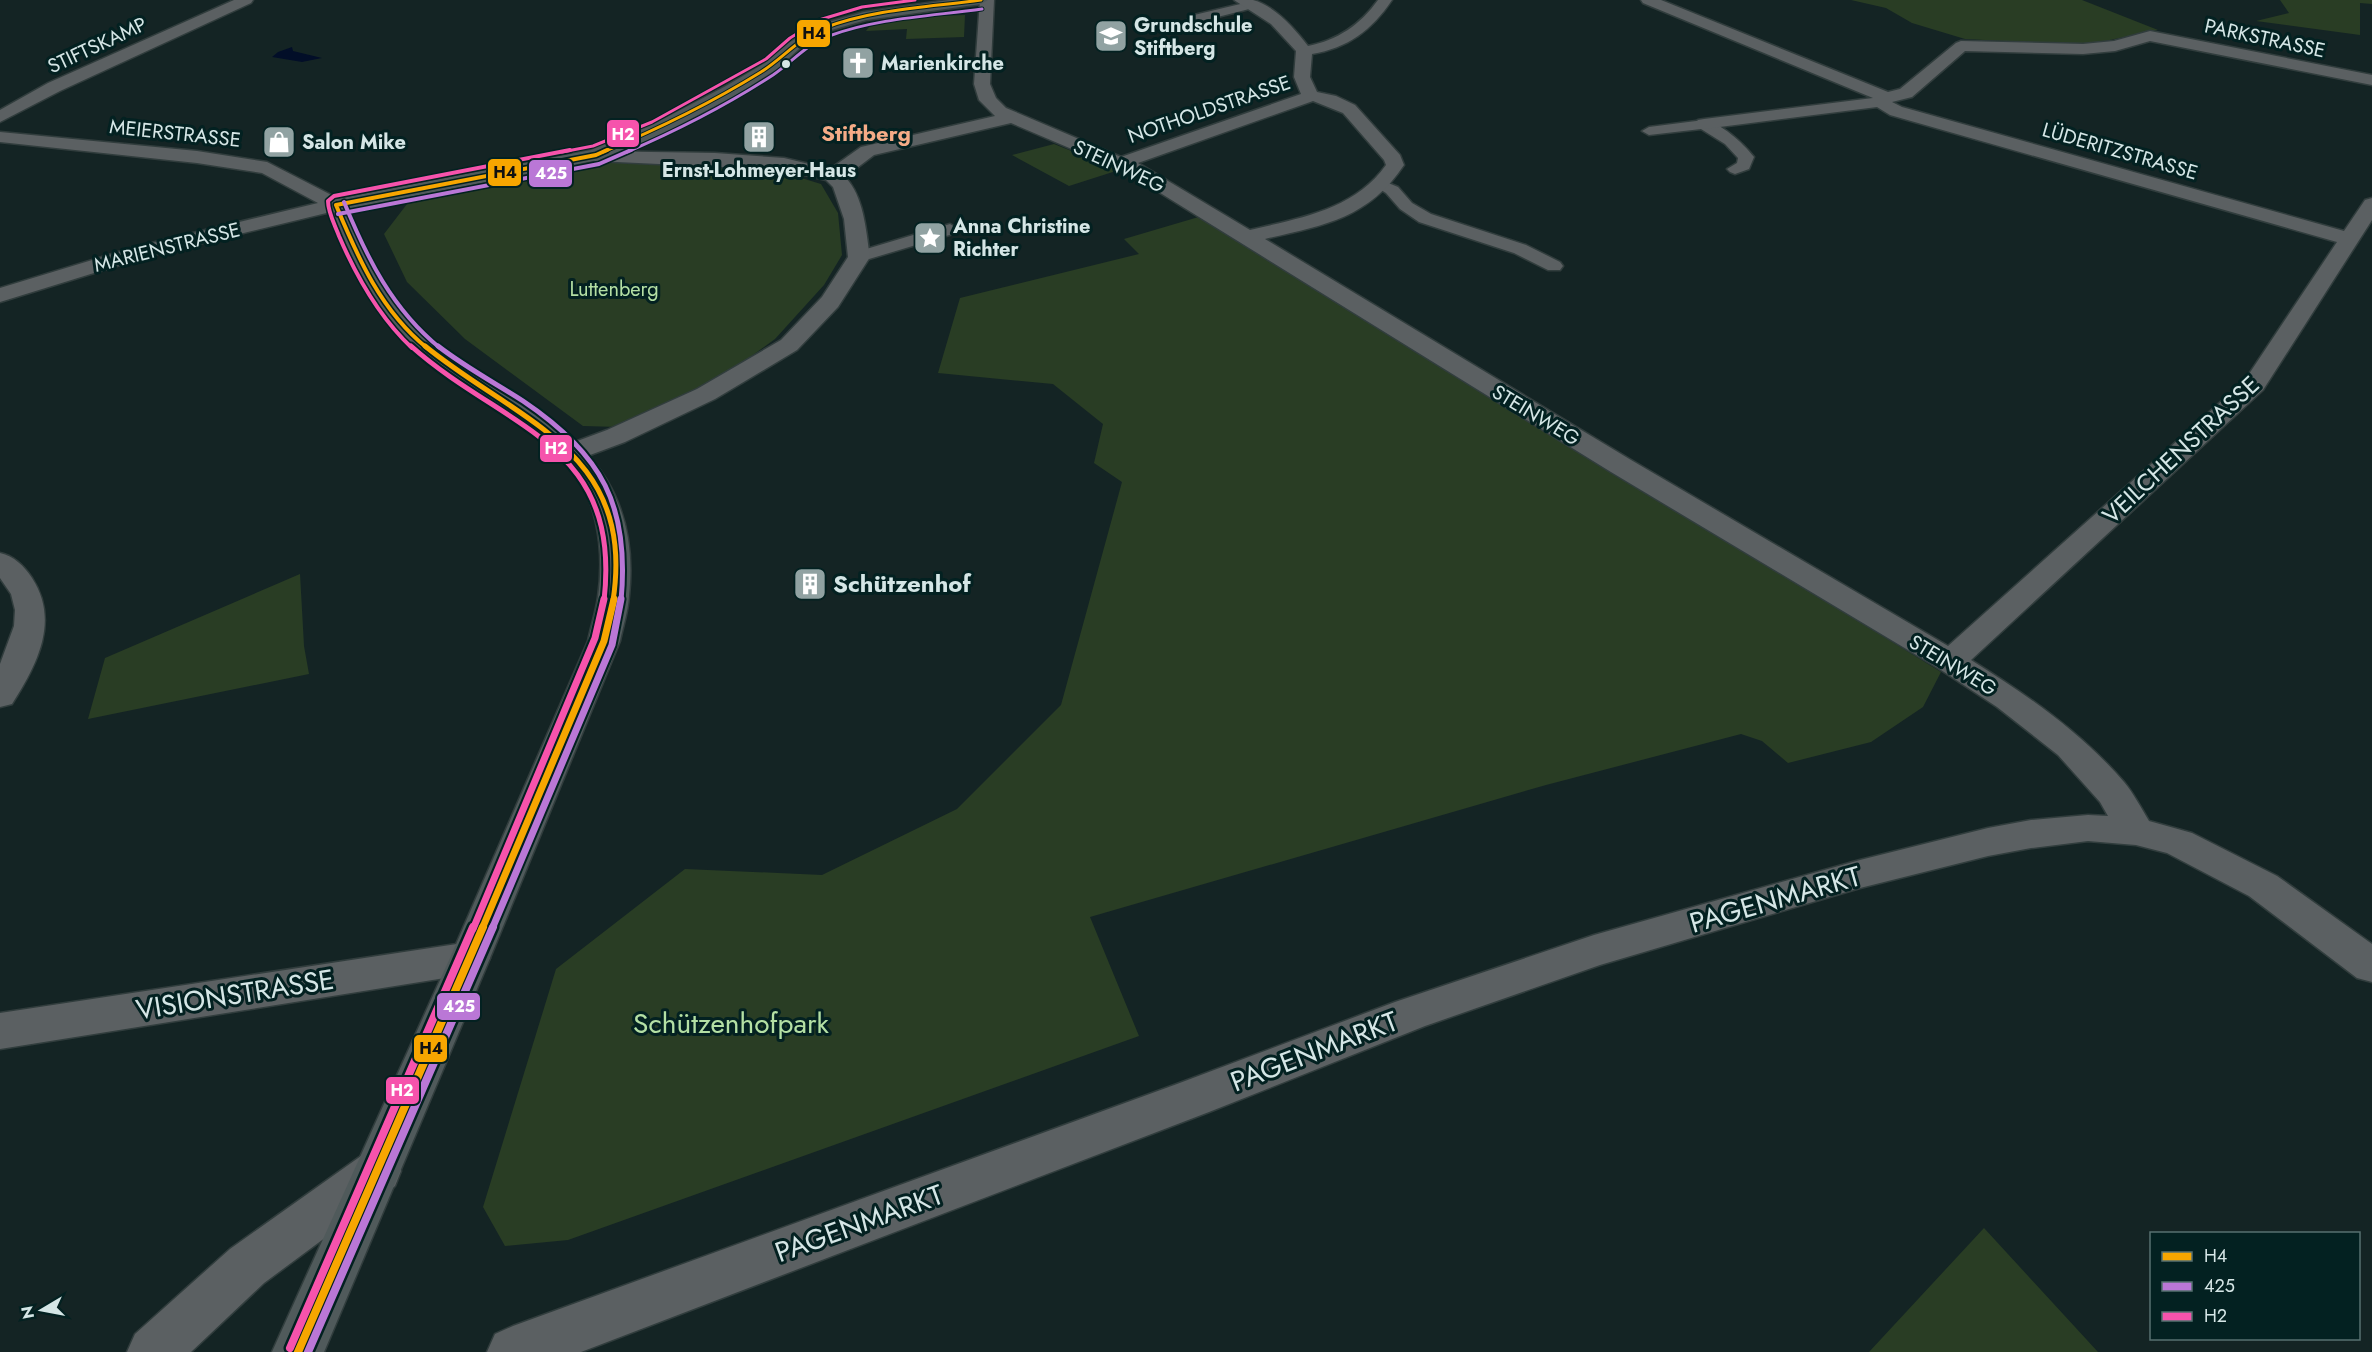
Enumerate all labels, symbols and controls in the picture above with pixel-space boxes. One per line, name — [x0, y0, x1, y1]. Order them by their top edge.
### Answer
street label: STIFTSKAMP — [43, 10, 152, 81]
place label: Grundschule Stiftberg — [1134, 11, 1253, 63]
street label: PARKSTRASSE — [2202, 12, 2328, 65]
school or university icon: Grundschule Stiftberg — [1093, 18, 1129, 54]
line badge: H4 — [796, 19, 831, 48]
text: H4 — [802, 22, 826, 45]
church icon: Marienkirche — [840, 45, 876, 81]
place label: Marienkirche — [881, 49, 1004, 78]
unlabelled marker — [780, 58, 792, 70]
street label: NOTHOLDSTRASSE — [1124, 68, 1294, 151]
street label: MEIERSTRASSE — [108, 112, 242, 155]
street label: LÜDERITZSTRASSE — [2039, 115, 2201, 188]
district label: Stiftberg — [821, 117, 911, 149]
line badge: H2 — [606, 119, 640, 148]
building icon: Ernst-Lohmeyer-Haus — [741, 119, 777, 155]
text: H2 — [611, 123, 635, 146]
shop icon: Salon Mike — [261, 124, 297, 160]
place label: Salon Mike — [302, 128, 406, 157]
street label: STEINWEG — [1068, 133, 1169, 200]
place label: Ernst-Lohmeyer-Haus — [662, 156, 856, 185]
line badge: H4 — [487, 158, 522, 187]
line badge: 425 — [528, 159, 573, 188]
text: H4 — [493, 161, 517, 184]
text: 425 — [535, 162, 567, 185]
place label: Anna Christine Richter — [952, 212, 1091, 264]
street label: MARIENSTRASSE — [91, 215, 243, 280]
place icon: Anna Christine Richter — [912, 220, 948, 256]
park label: Luttenberg — [569, 275, 659, 304]
street label: VEILCHENSTRASSE — [2094, 367, 2267, 532]
street label: STEINWEG — [1486, 378, 1585, 453]
line badge: H2 — [539, 434, 573, 463]
text: H2 — [544, 437, 568, 460]
building icon: Schützenhof — [792, 566, 828, 602]
place label: Schützenhof — [833, 566, 972, 601]
street label: STEINWEG — [1903, 628, 2002, 703]
street label: PAGENMARKT — [1685, 855, 1866, 943]
street label: VISIONSTRASSE — [133, 959, 337, 1030]
line badge: 425 — [436, 992, 481, 1021]
text: 425 — [443, 995, 475, 1018]
street label: PAGENMARKT — [1225, 1001, 1404, 1102]
park label: Schützenhofpark — [633, 1003, 830, 1044]
line badge: H4 — [413, 1034, 448, 1063]
text: H4 — [419, 1037, 443, 1060]
line badge: H2 — [385, 1076, 420, 1105]
text: H2 — [390, 1079, 414, 1102]
street label: PAGENMARKT — [769, 1174, 949, 1273]
legend — [2150, 1232, 2360, 1340]
text: H4 — [2204, 1243, 2227, 1269]
text: 425 — [2204, 1273, 2235, 1299]
north arrow — [12, 1280, 72, 1340]
text: H2 — [2204, 1303, 2227, 1329]
text: N — [15, 1304, 40, 1321]

